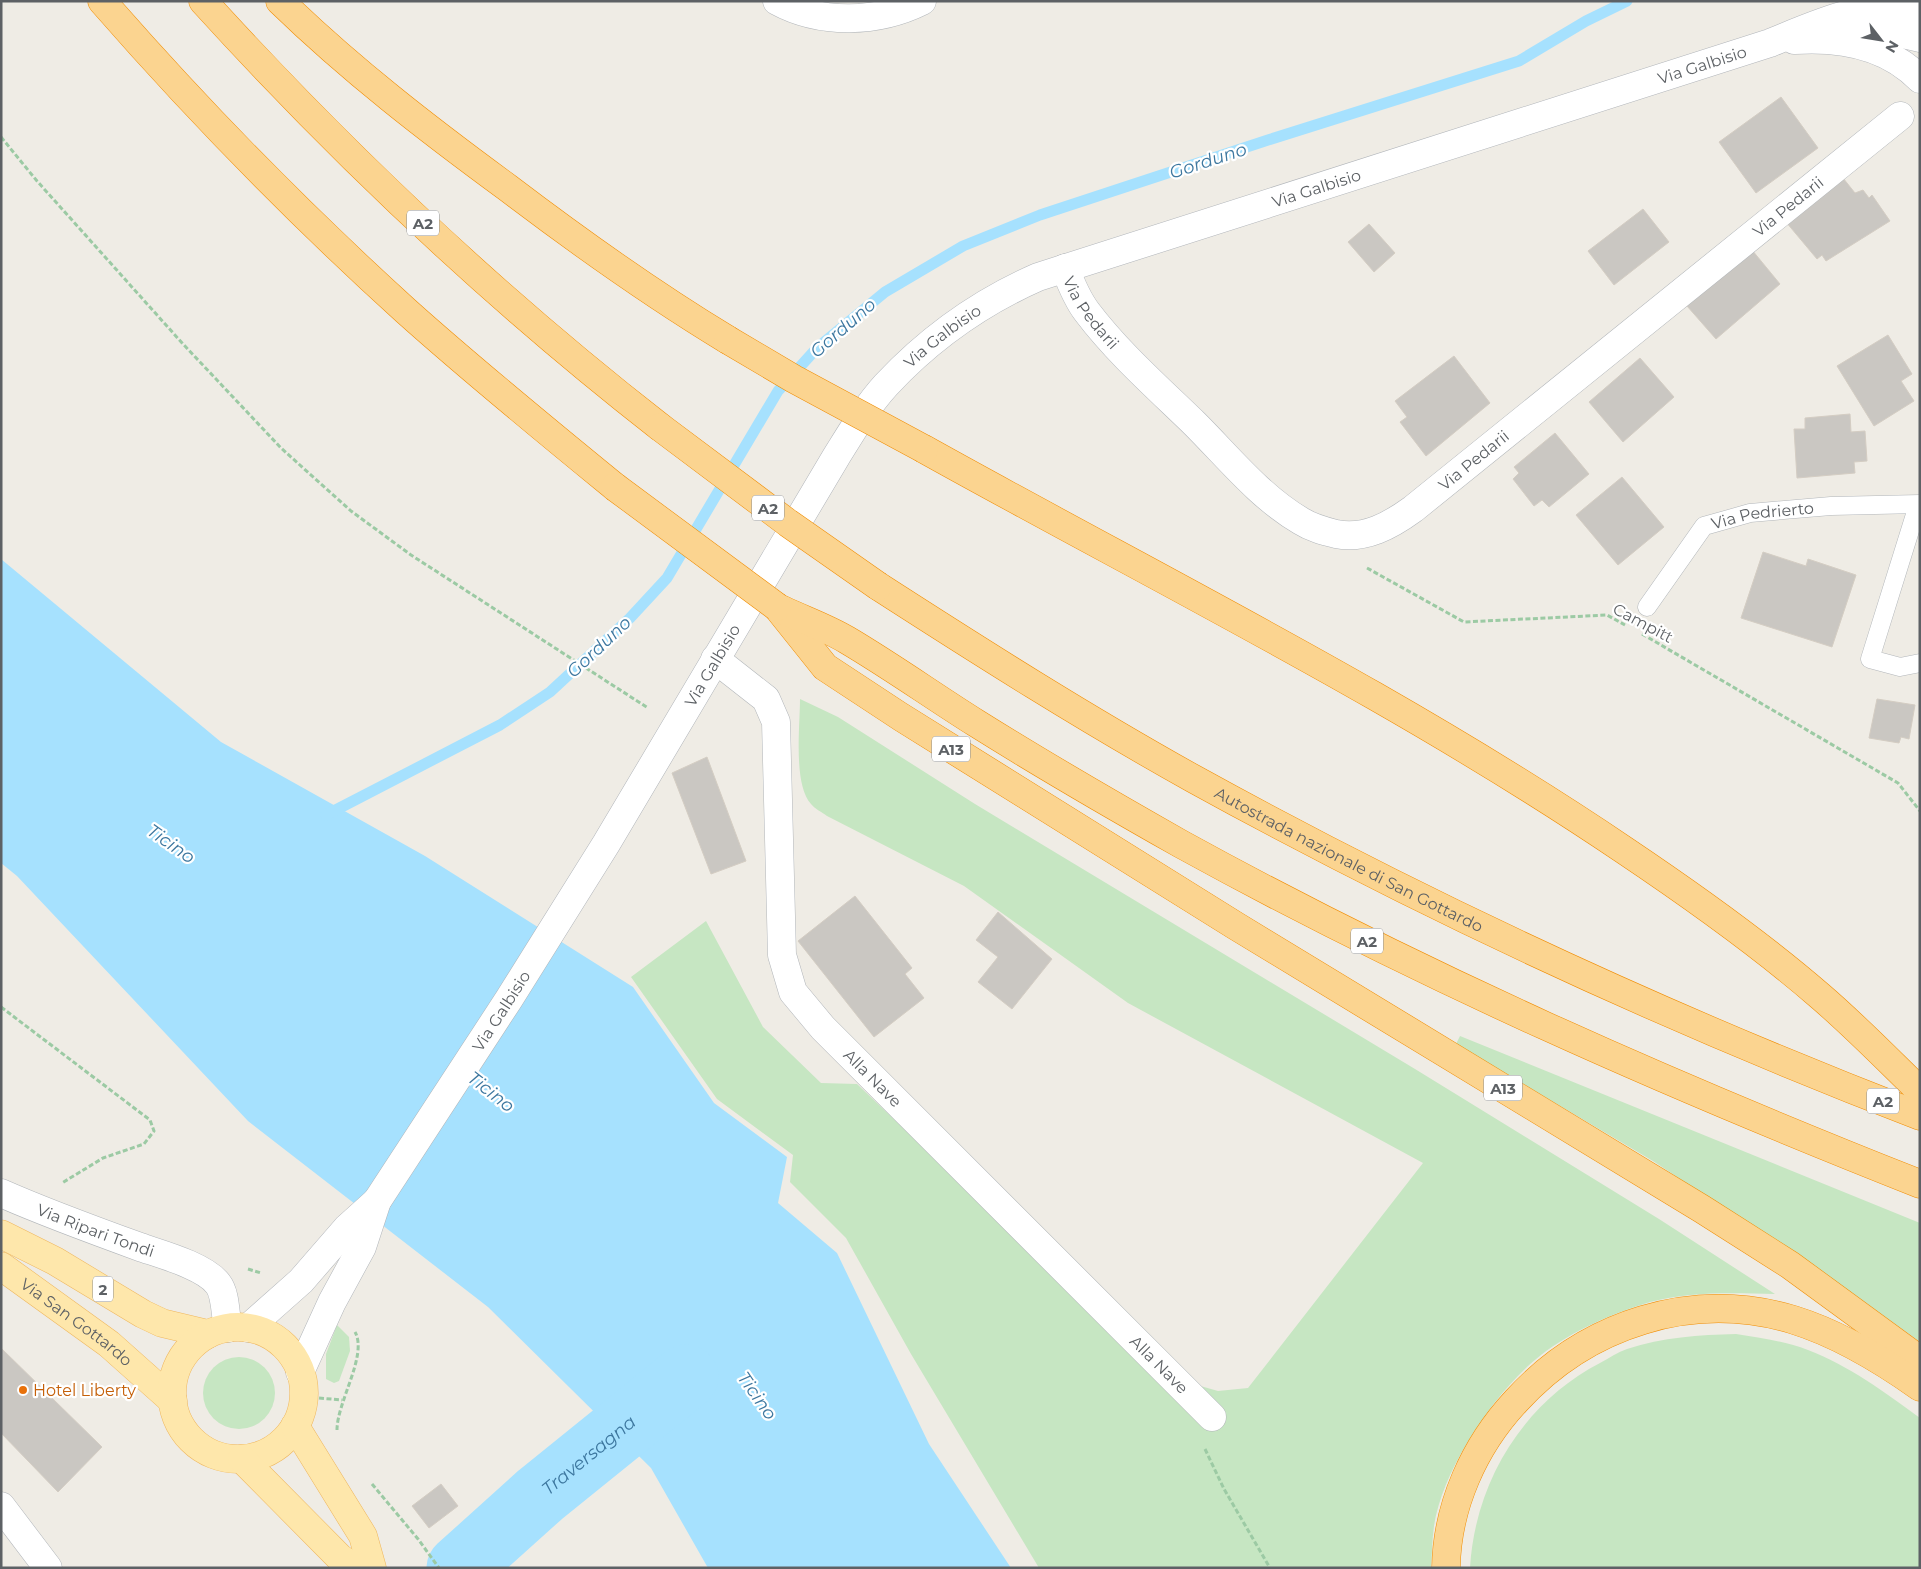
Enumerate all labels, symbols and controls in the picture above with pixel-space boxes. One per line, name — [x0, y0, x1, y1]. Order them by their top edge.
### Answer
north arrow — [1856, 15, 1906, 65]
text: N — [1882, 37, 1903, 56]
street label: Via Galbisio — [1655, 42, 1749, 88]
water label: Gorduno — [1167, 138, 1249, 184]
street label: Via Galbisio — [1269, 165, 1363, 211]
street label: Via Pedarii — [1749, 172, 1827, 241]
road number: A2 — [407, 210, 439, 236]
street label: Via Pedarii — [1060, 273, 1123, 353]
water label: Gorduno — [806, 293, 880, 363]
street label: Via Galbisio — [900, 300, 984, 372]
street label: Via Pedarii — [1434, 426, 1513, 494]
road number: A2 — [752, 496, 784, 520]
street label: Via Pedrierto — [1709, 498, 1815, 533]
street label: Campitt — [1610, 599, 1677, 647]
water label: Gorduno — [562, 612, 636, 682]
street label: Via Galbisio — [680, 621, 744, 710]
road number: A13 — [932, 736, 970, 762]
street label: Autostrada nazionale di San Gottardo — [1212, 783, 1486, 936]
water label: Ticino — [143, 820, 199, 868]
road number: A2 — [1351, 928, 1383, 954]
street label: Via Galbisio — [468, 967, 534, 1055]
street label: Alla Nave — [840, 1045, 906, 1111]
water label: Ticino — [463, 1067, 519, 1117]
road number: A13 — [1484, 1076, 1522, 1100]
road number: A2 — [1867, 1088, 1899, 1114]
street label: Via Ripari Tondi — [34, 1200, 157, 1261]
street label: Via San Gottardo — [17, 1274, 136, 1370]
road number: 2 — [93, 1276, 113, 1302]
street label: Alla Nave — [1126, 1331, 1192, 1397]
water label: Ticino — [733, 1368, 781, 1424]
place label: Hotel Liberty — [33, 1381, 136, 1400]
marker: Hotel Liberty — [17, 1384, 29, 1396]
water label: Traversagna — [537, 1411, 640, 1500]

